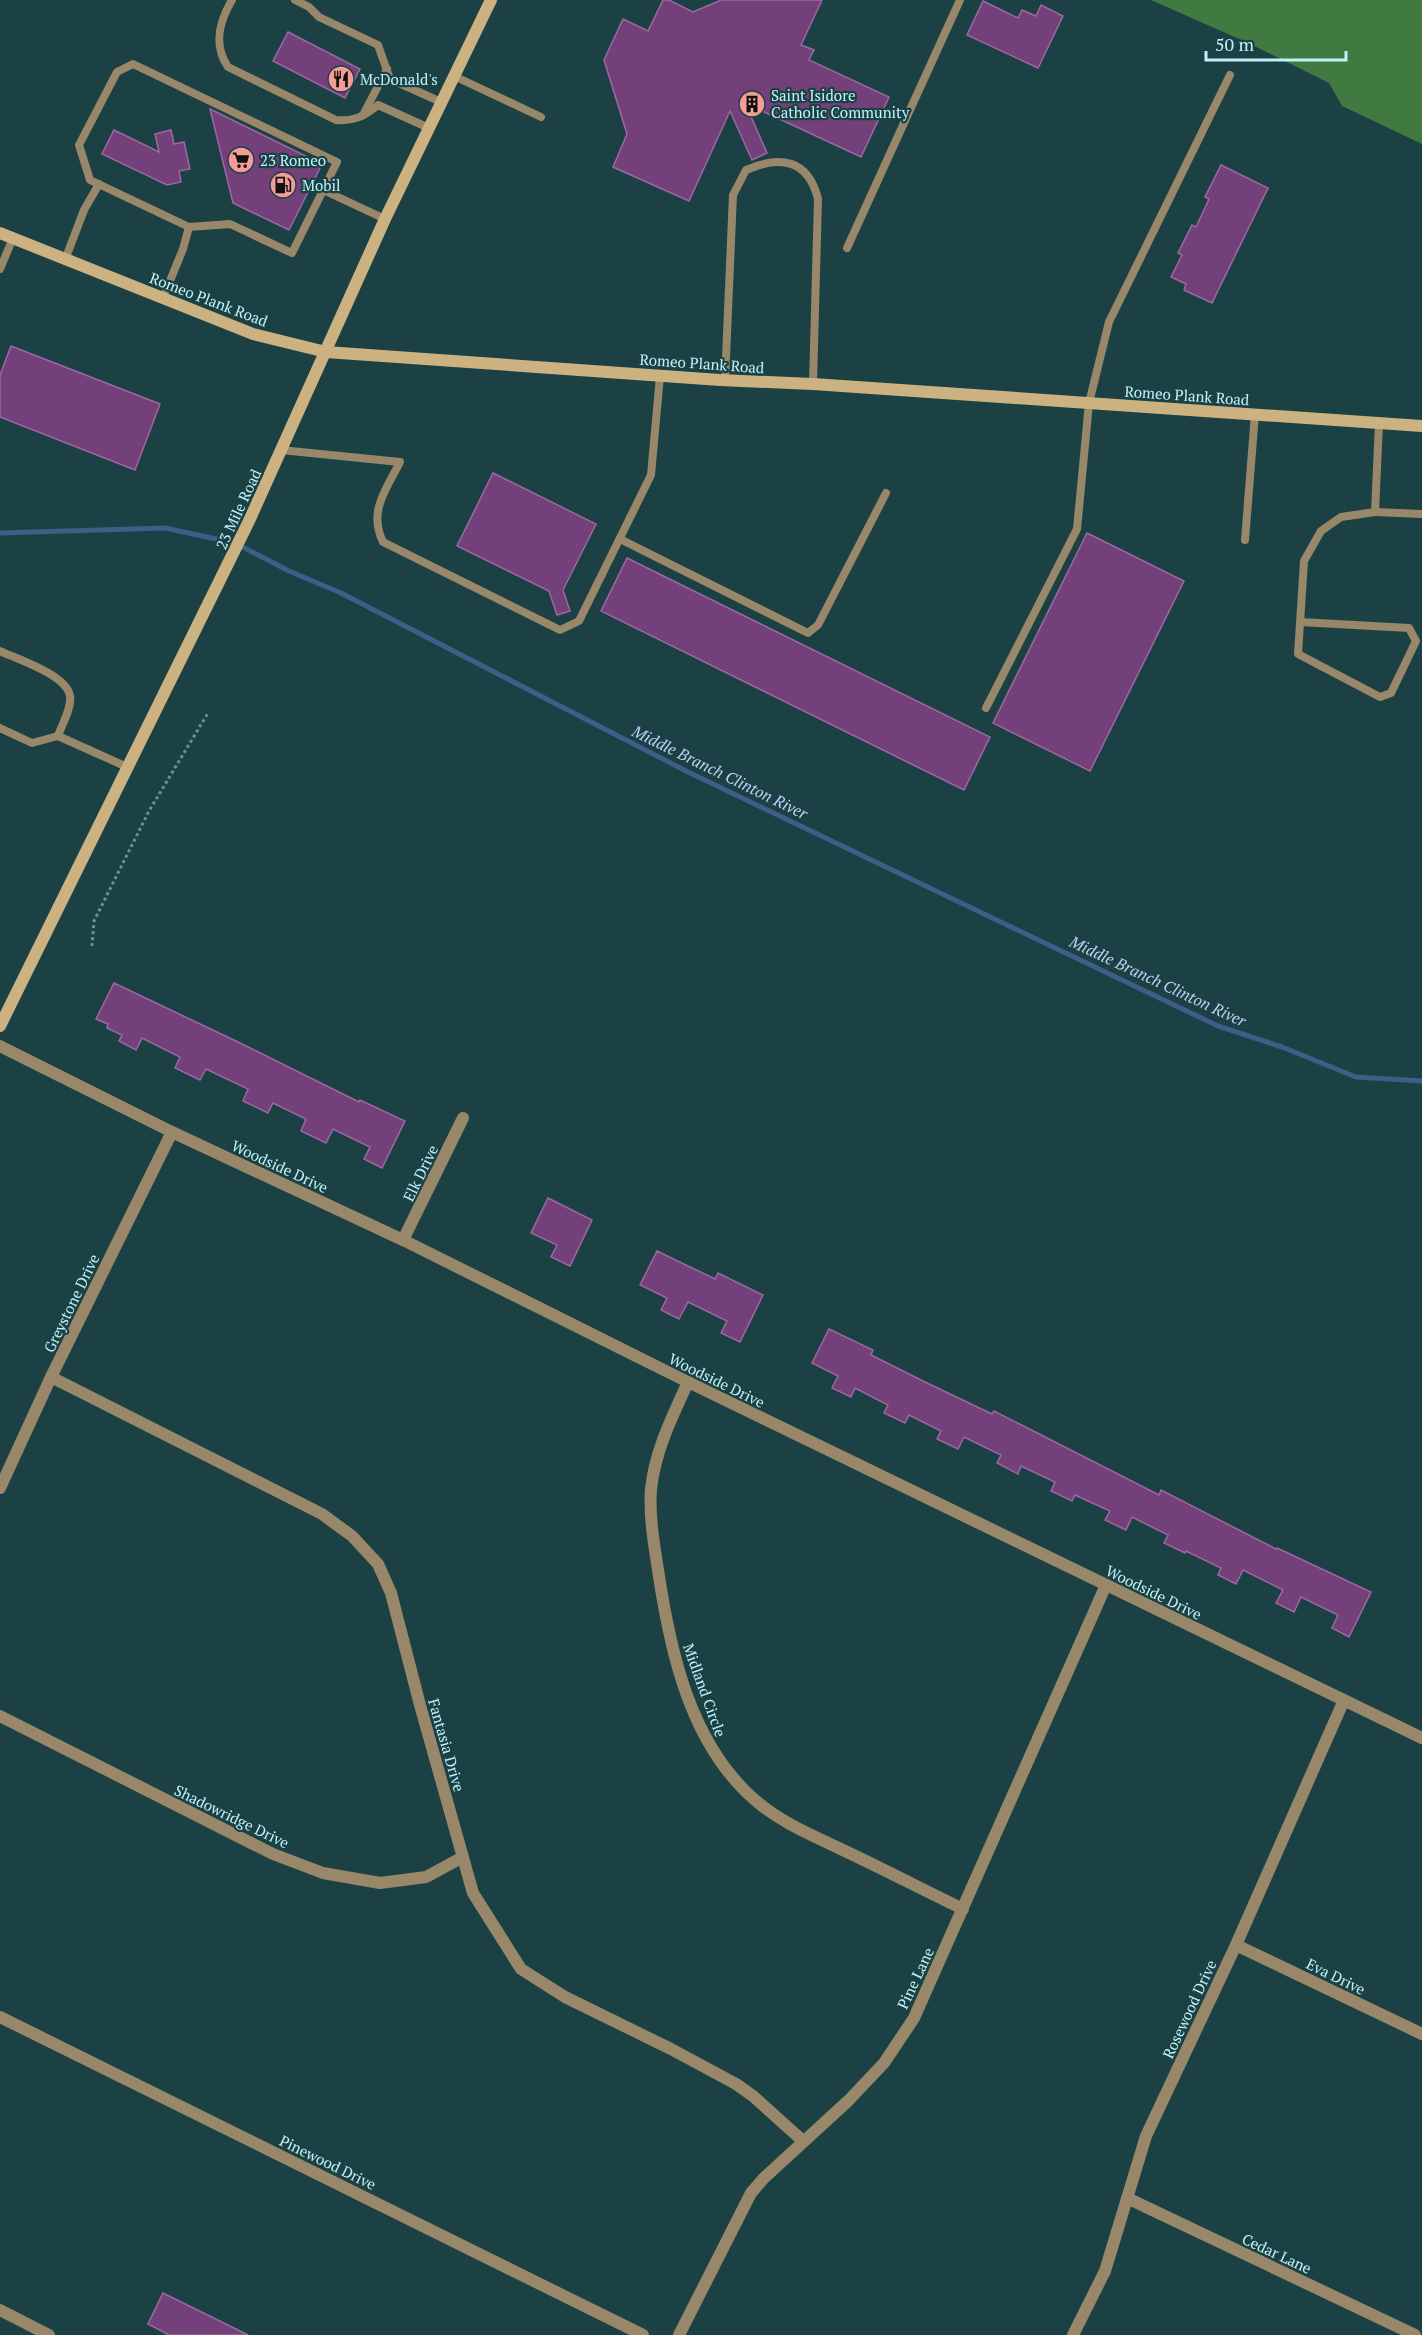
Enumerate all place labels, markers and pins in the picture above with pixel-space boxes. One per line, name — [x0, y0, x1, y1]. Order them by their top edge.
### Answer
restaurant icon: McDonald's — [326, 64, 356, 94]
place label: McDonald's — [360, 69, 438, 89]
place label: Saint Isidore Catholic Community — [771, 85, 910, 122]
building icon: Saint Isidore Catholic Community — [737, 89, 767, 119]
supermarket icon: 23 Romeo — [226, 145, 256, 175]
place label: 23 Romeo — [260, 150, 326, 170]
fuel station icon: Mobil — [268, 170, 298, 200]
place label: Mobil — [302, 175, 341, 195]

